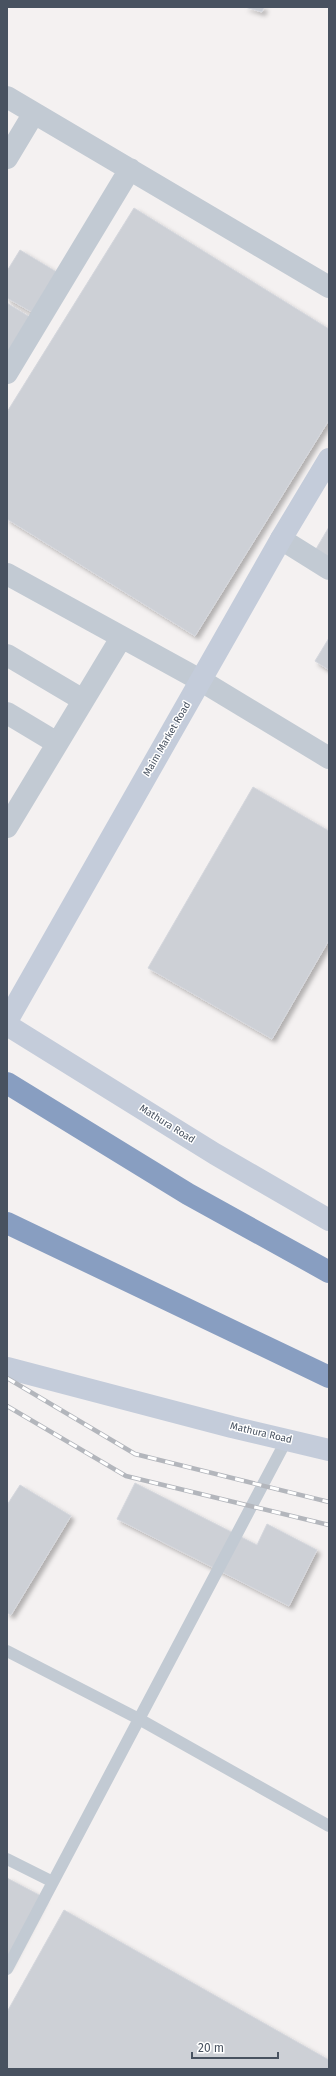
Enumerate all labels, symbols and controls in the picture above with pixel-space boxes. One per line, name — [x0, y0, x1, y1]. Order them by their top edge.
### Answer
street label: Maim Market Road — [141, 700, 193, 778]
street label: Mathura Road — [137, 1102, 197, 1146]
street label: Mathura Road — [229, 1420, 293, 1446]
scale bar — [192, 2034, 278, 2060]
text: 20 m — [198, 2041, 224, 2055]

